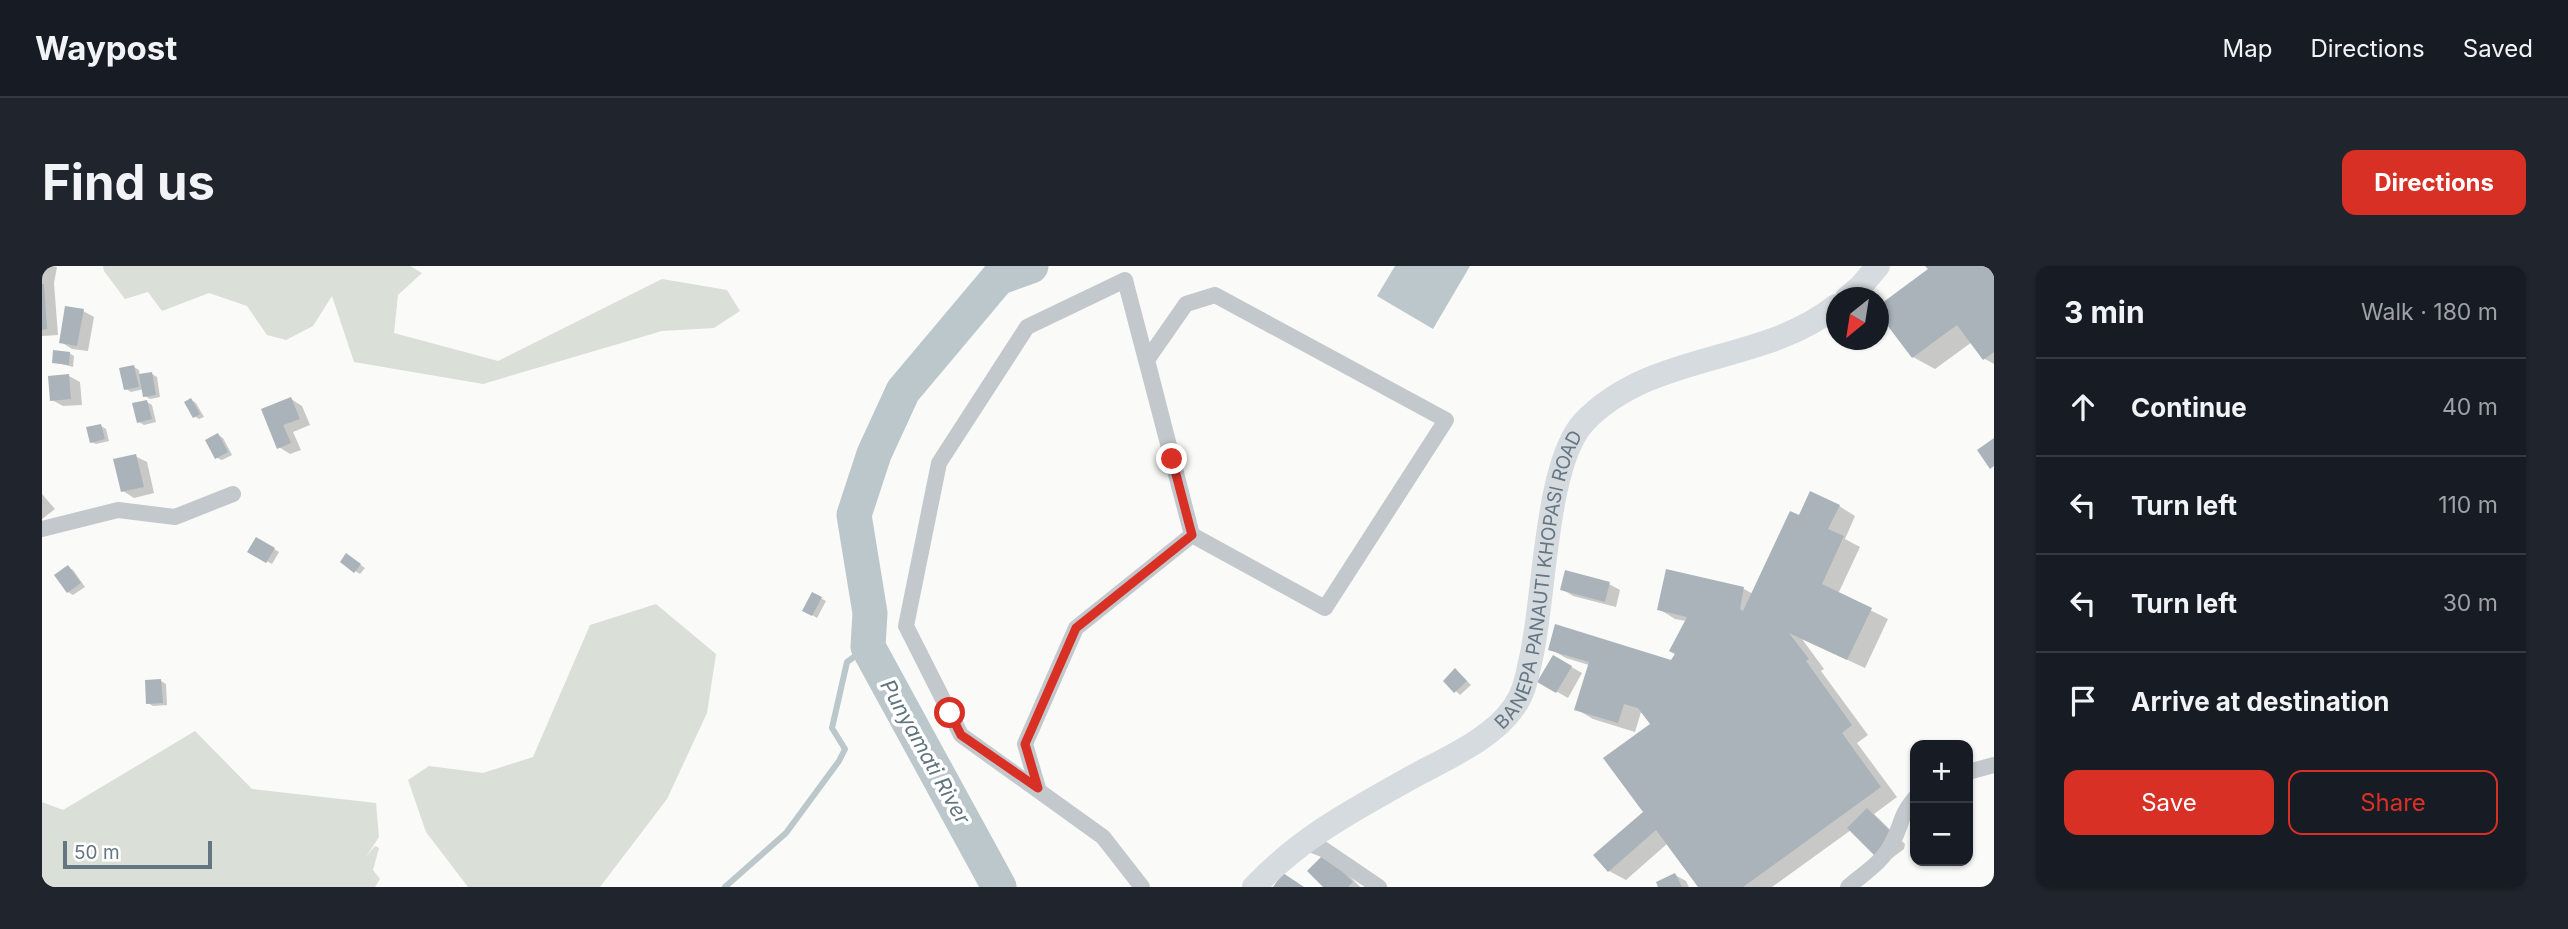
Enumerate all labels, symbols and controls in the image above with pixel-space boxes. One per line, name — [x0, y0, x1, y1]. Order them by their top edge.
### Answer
text: Waypost — [35, 28, 177, 68]
text: Map — [2223, 34, 2272, 63]
text: Directions — [2310, 34, 2425, 63]
text: Saved — [2463, 34, 2533, 63]
button: Directions — [2342, 150, 2526, 215]
text: Find us — [42, 153, 215, 212]
north arrow — [1826, 287, 1889, 350]
text: 3 min — [2064, 294, 2145, 330]
text: Walk · 180 m — [2361, 298, 2498, 326]
icon: ahead — [2064, 388, 2102, 426]
text: Continue — [2131, 392, 2247, 423]
text: 40 m — [2442, 393, 2498, 421]
street label: BANEPA PANAUTI KHOPASI ROAD — [1490, 426, 1587, 734]
route end — [1156, 443, 1187, 474]
icon: left — [2064, 486, 2102, 524]
text: Turn left — [2131, 490, 2237, 521]
text: 110 m — [2438, 491, 2498, 519]
icon: left — [2064, 584, 2102, 622]
text: Turn left — [2131, 588, 2237, 619]
text: 30 m — [2443, 589, 2498, 617]
water label: Punyamati River — [875, 675, 976, 829]
icon: arrive — [2064, 682, 2102, 720]
text: Arrive at destination — [2131, 686, 2390, 717]
route start — [934, 697, 965, 728]
map controls — [1910, 740, 1973, 866]
button: + — [1910, 740, 1973, 803]
button: Save — [2064, 770, 2274, 835]
button: Share — [2288, 770, 2498, 835]
button: − — [1910, 803, 1973, 866]
scale bar — [63, 838, 212, 870]
text: 50 m — [74, 841, 120, 864]

